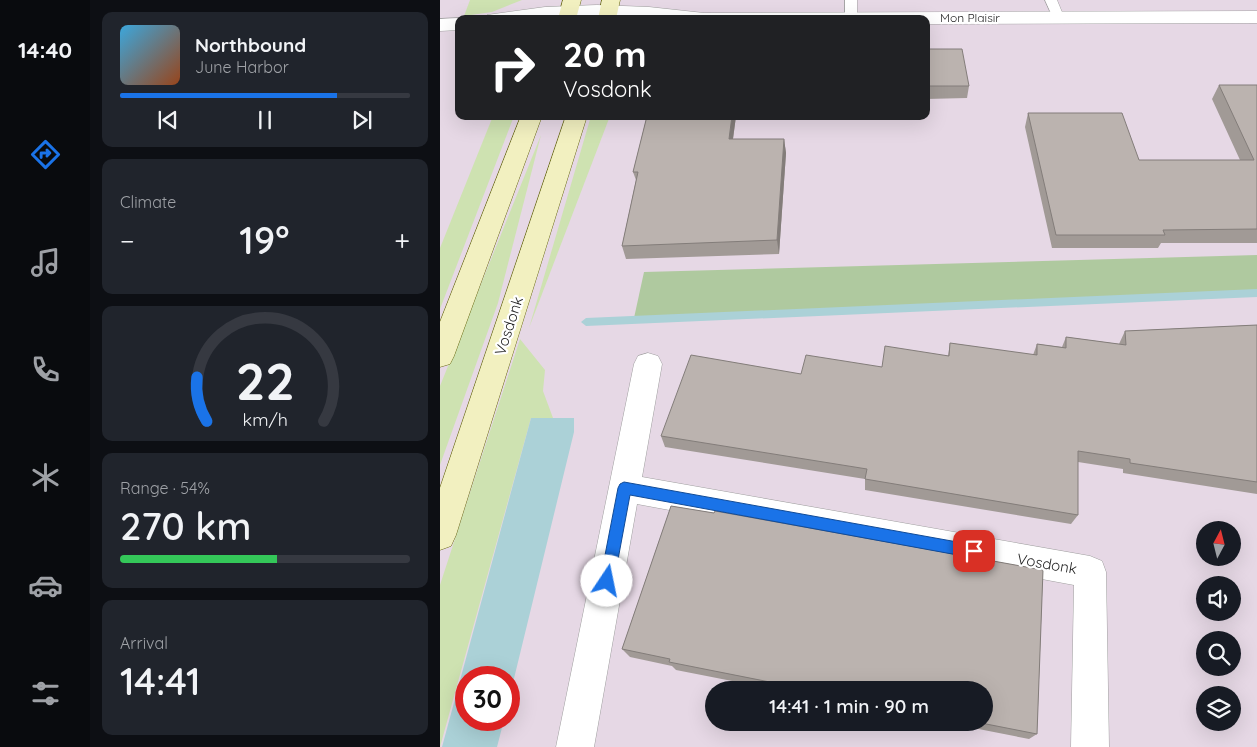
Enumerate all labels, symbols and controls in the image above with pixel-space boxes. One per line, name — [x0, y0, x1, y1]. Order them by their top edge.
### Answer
street label: Mon Plaisir — [940, 10, 1000, 25]
text: 20 m — [563, 32, 646, 76]
text: Northbound — [195, 33, 306, 57]
icon: right — [480, 35, 545, 100]
text: 14:40 — [18, 36, 72, 64]
text: June Harbor — [195, 57, 289, 77]
text: Vosdonk — [563, 75, 652, 103]
icon: previous — [154, 106, 182, 134]
icon: pause — [251, 106, 279, 134]
icon: next — [348, 106, 376, 134]
icon: directions — [28, 137, 63, 172]
text: Climate — [120, 192, 176, 212]
text: 19° — [239, 216, 289, 264]
text: − — [120, 223, 135, 258]
text: + — [394, 223, 410, 258]
icon: music — [28, 245, 63, 280]
street label: Vosdonk — [490, 294, 527, 358]
text: 22 — [235, 348, 295, 413]
icon: phone — [28, 352, 63, 387]
text: km/h — [242, 408, 288, 430]
icon: climate — [28, 460, 63, 495]
text: Range · 54% — [120, 478, 210, 498]
text: 270 km — [120, 502, 251, 550]
north arrow — [1196, 521, 1241, 566]
map controls — [1196, 521, 1241, 731]
pin — [953, 530, 995, 572]
icon: arrive — [960, 537, 988, 565]
street label: Vosdonk — [1016, 549, 1079, 578]
position arrow — [580, 554, 632, 606]
icon: car — [28, 568, 63, 603]
button: sound — [1196, 576, 1241, 621]
button: search — [1196, 631, 1241, 676]
text: Arrival — [120, 633, 168, 653]
text: 14:41 — [120, 657, 201, 705]
speed limit sign: 30 — [455, 666, 520, 731]
icon: filters — [28, 676, 63, 711]
button: layers — [1196, 686, 1241, 731]
text: 14:41 · 1 min · 90 m — [769, 694, 929, 718]

